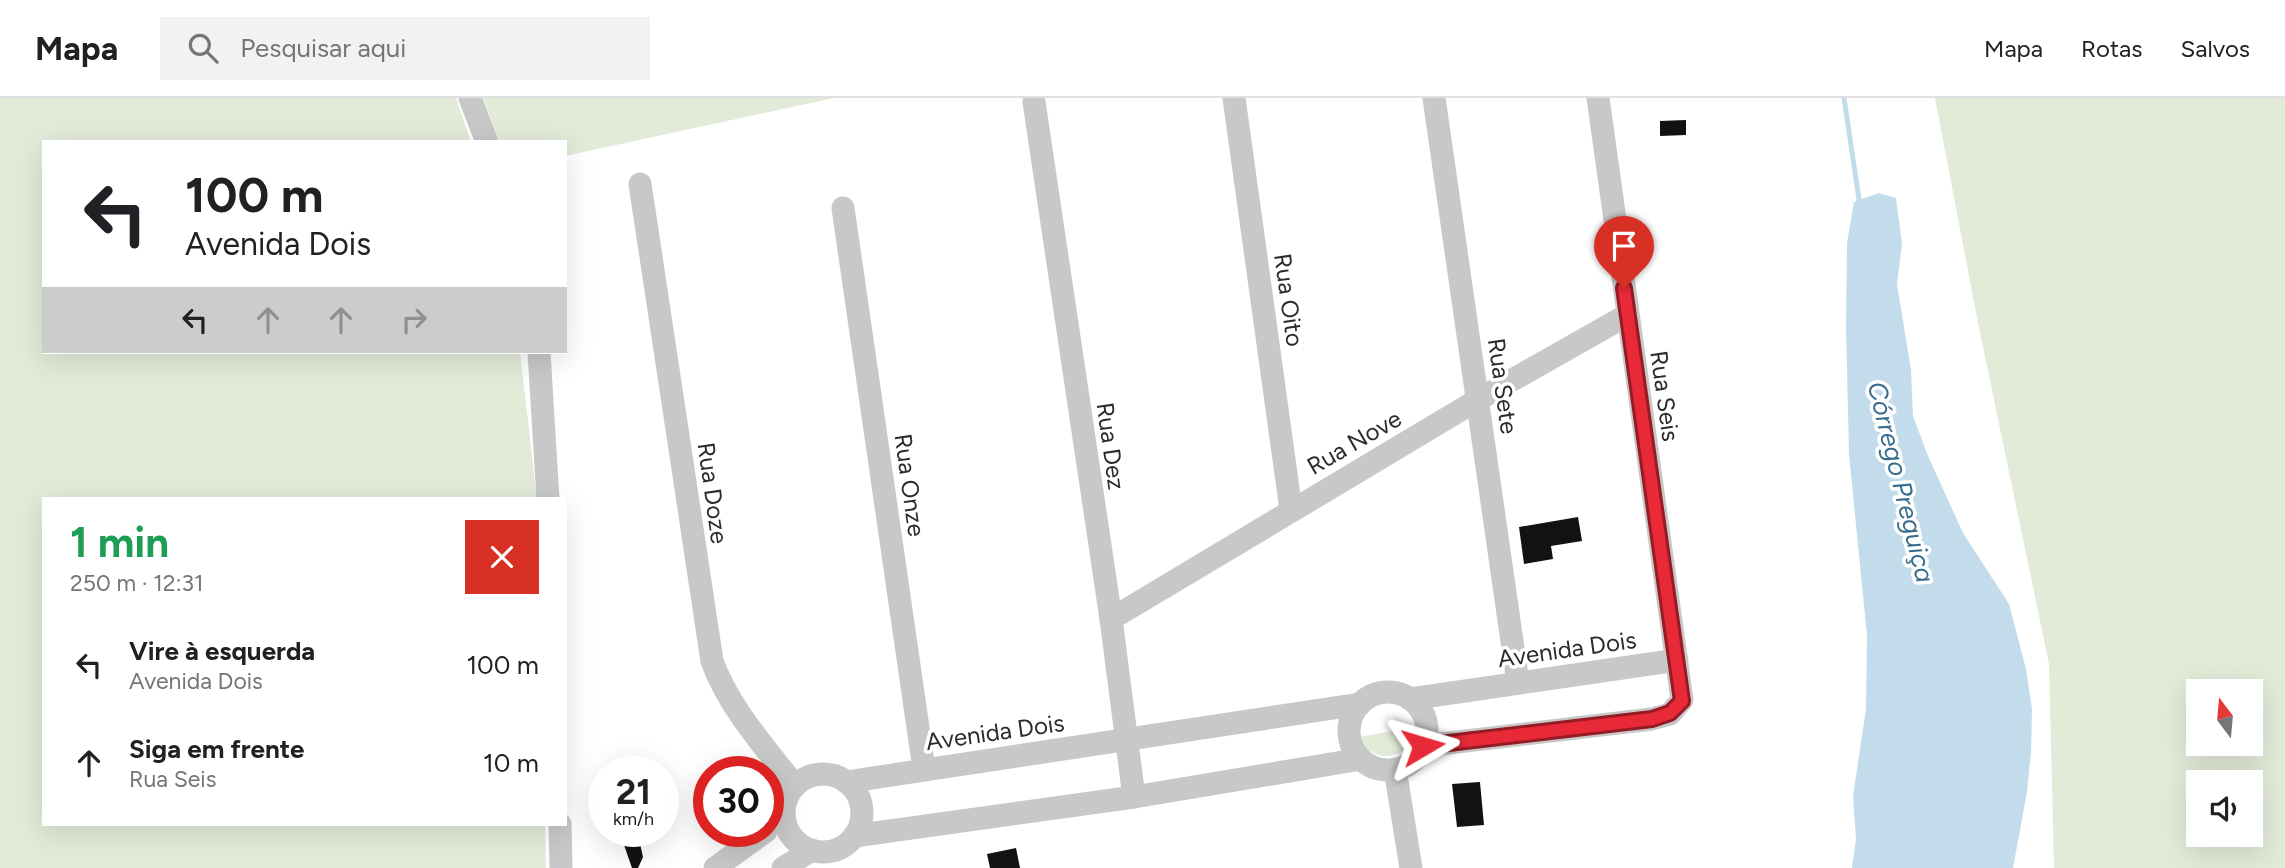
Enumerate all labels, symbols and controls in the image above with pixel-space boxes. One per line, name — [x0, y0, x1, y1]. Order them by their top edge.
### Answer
search box — [160, 17, 650, 80]
text: Mapa — [35, 29, 118, 68]
icon: search — [184, 29, 222, 67]
text: Pesquisar aqui — [240, 32, 406, 64]
text: Mapa — [1984, 34, 2043, 63]
text: Rotas — [2081, 34, 2142, 63]
text: Salvos — [2180, 34, 2250, 63]
text: 100 m — [185, 165, 324, 224]
icon: left — [70, 168, 161, 259]
pin — [1594, 216, 1654, 288]
text: Avenida Dois — [185, 225, 371, 263]
icon: arrive — [1605, 227, 1643, 265]
street label: Rua Oito — [1268, 252, 1310, 348]
icon: left — [176, 301, 214, 339]
icon: ahead — [249, 301, 287, 339]
icon: ahead — [322, 301, 360, 339]
icon: right — [395, 301, 433, 339]
street label: Rua Sete — [1482, 336, 1524, 436]
street label: Rua Seis — [1644, 349, 1686, 443]
water label: Córrego Preguiça — [1861, 378, 1941, 586]
street label: Rua Dez — [1091, 400, 1131, 492]
street label: Rua Nove — [1302, 403, 1406, 481]
street label: Rua Onze — [888, 432, 932, 538]
street label: Rua Doze — [692, 441, 734, 545]
text: 1 min — [70, 517, 169, 568]
button: close — [465, 520, 539, 594]
text: 250 m · 12:31 — [70, 569, 203, 597]
street label: Avenida Dois — [1496, 625, 1638, 673]
text: Vire à esquerda — [129, 635, 315, 667]
icon: left — [70, 646, 108, 684]
text: 100 m — [466, 649, 539, 681]
text: Avenida Dois — [129, 667, 263, 695]
north arrow — [2186, 679, 2263, 756]
map controls — [2186, 679, 2263, 847]
street label: Avenida Dois — [924, 708, 1066, 756]
position arrow — [1386, 709, 1460, 783]
text: Siga em frente — [129, 733, 304, 765]
icon: ahead — [70, 744, 108, 782]
text: 10 m — [483, 747, 539, 779]
speed limit sign: 30 — [693, 756, 784, 847]
text: Rua Seis — [129, 765, 216, 793]
button: sound — [2186, 770, 2263, 847]
text: 21 — [616, 771, 651, 813]
text: km/h — [613, 808, 654, 830]

